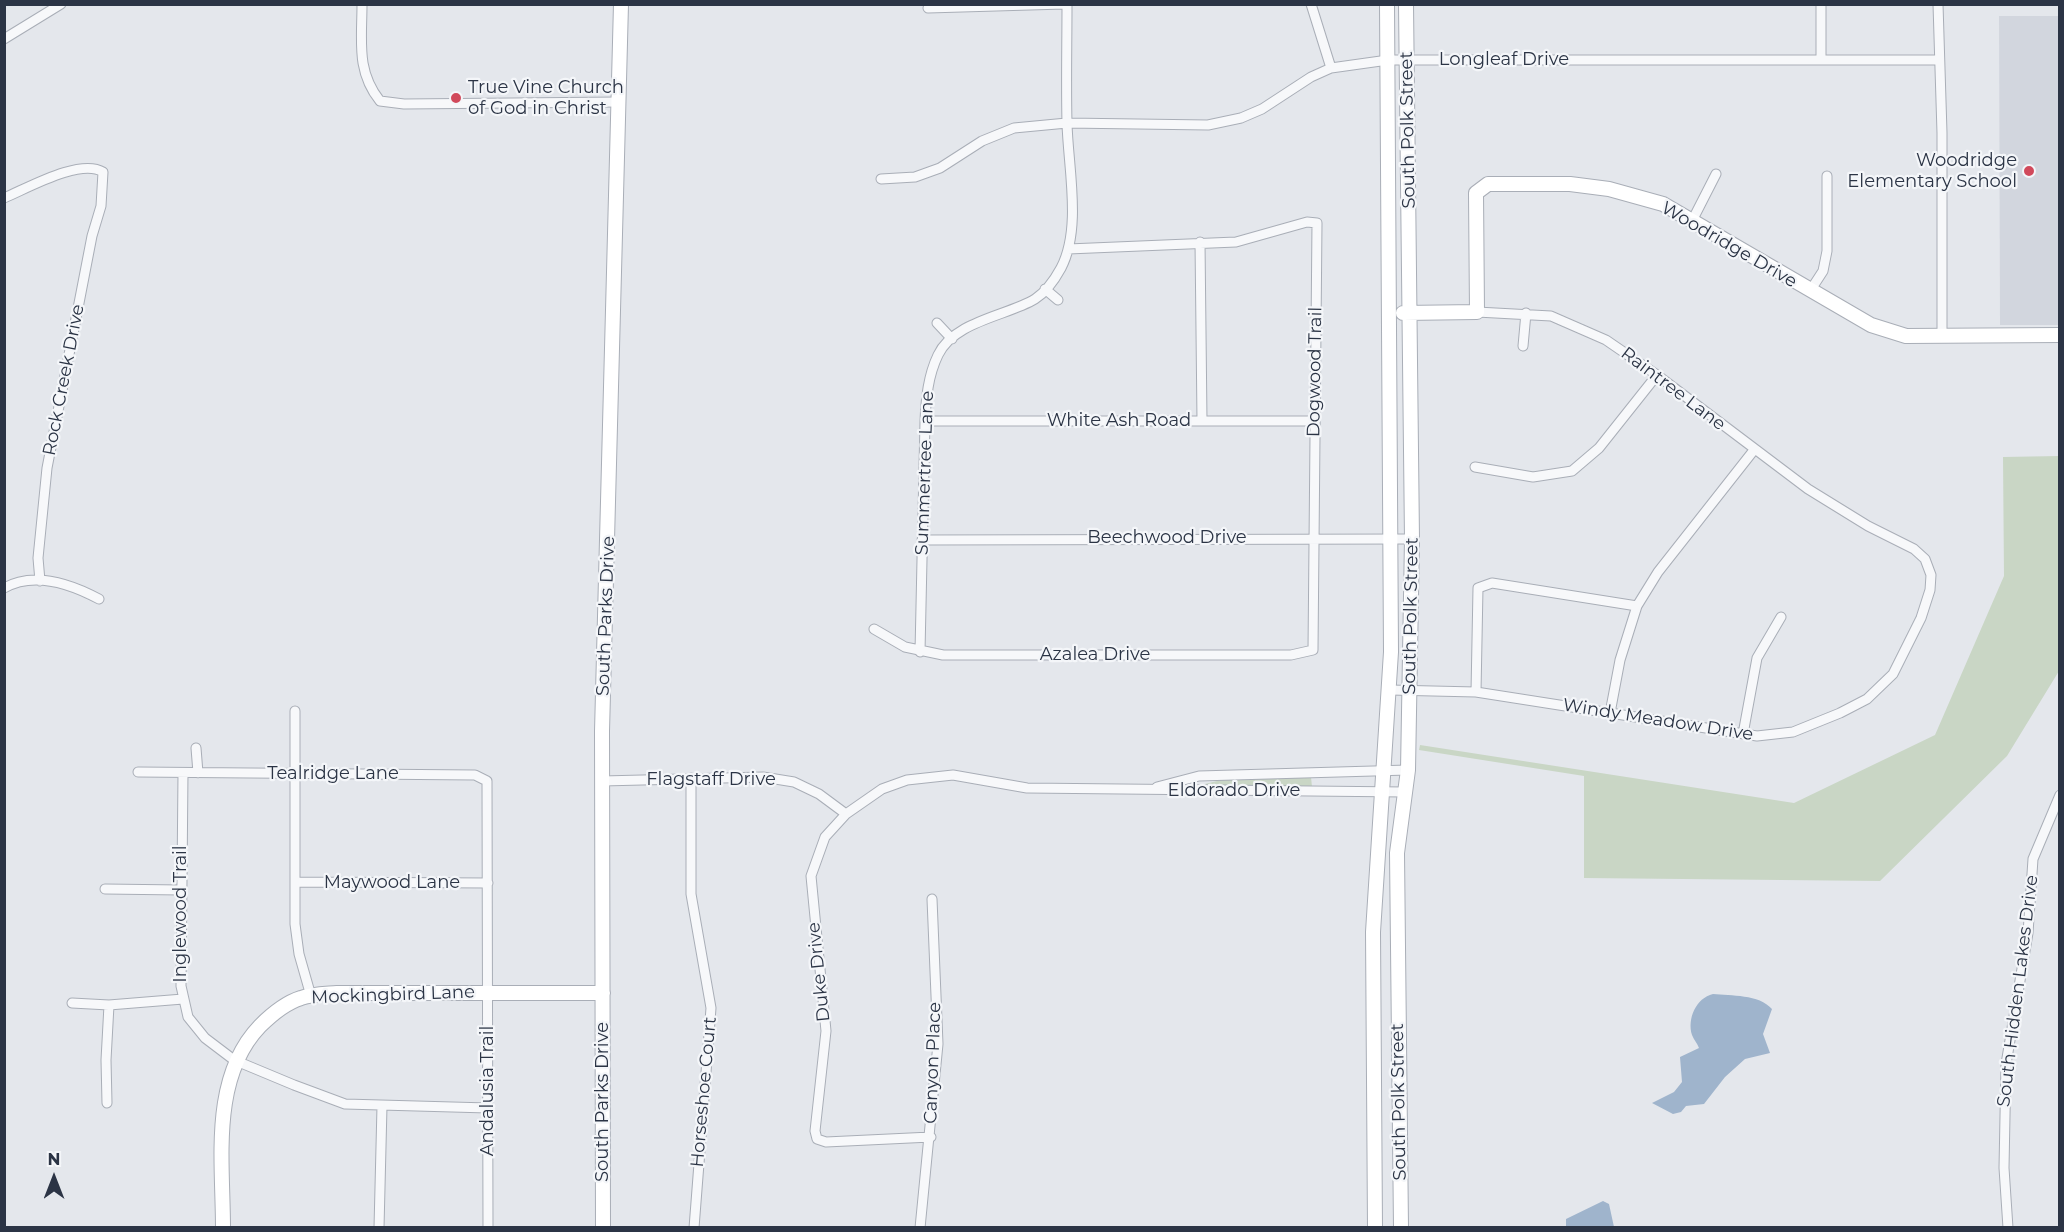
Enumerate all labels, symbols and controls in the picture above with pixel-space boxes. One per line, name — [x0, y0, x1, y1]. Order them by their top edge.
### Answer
street label: Longleaf Drive — [1439, 49, 1569, 71]
street label: South Polk Street — [1396, 51, 1420, 209]
place label: True Vine Church of God in Christ — [468, 77, 624, 119]
marker: True Vine Church of God in Christ — [449, 91, 463, 105]
place label: Woodridge Elementary School — [1847, 150, 2017, 192]
marker: Woodridge Elementary School — [2022, 164, 2036, 178]
street label: Woodridge Drive — [1657, 197, 1801, 293]
street label: Rock Creek Drive — [39, 302, 89, 458]
street label: Dogwood Trail — [1303, 307, 1327, 437]
street label: Raintree Lane — [1616, 343, 1730, 435]
street label: Summertree Lane — [911, 390, 939, 556]
street label: White Ash Road — [1047, 410, 1191, 432]
street label: Beechwood Drive — [1087, 527, 1247, 549]
street label: South Parks Drive — [592, 536, 620, 696]
street label: South Polk Street — [1399, 537, 1423, 695]
street label: Azalea Drive — [1040, 644, 1150, 666]
street label: Windy Meadow Drive — [1561, 694, 1755, 746]
street label: Tealridge Lane — [267, 763, 399, 785]
street label: Flagstaff Drive — [646, 769, 776, 791]
street label: Eldorado Drive — [1168, 780, 1300, 802]
street label: Inglewood Trail — [170, 845, 192, 983]
street label: Maywood Lane — [324, 872, 460, 894]
street label: South Hidden Lakes Drive — [1993, 874, 2043, 1108]
street label: Duke Drive — [803, 921, 835, 1023]
street label: Mockingbird Lane — [311, 981, 475, 1009]
street label: Canyon Place — [920, 1002, 946, 1124]
street label: Horseshoe Court — [687, 1016, 721, 1168]
street label: South Parks Drive — [592, 1022, 614, 1182]
street label: South Polk Street — [1387, 1023, 1411, 1181]
street label: Andalusia Trail — [477, 1026, 499, 1156]
north arrow — [24, 1148, 84, 1208]
text: N — [48, 1150, 60, 1169]

